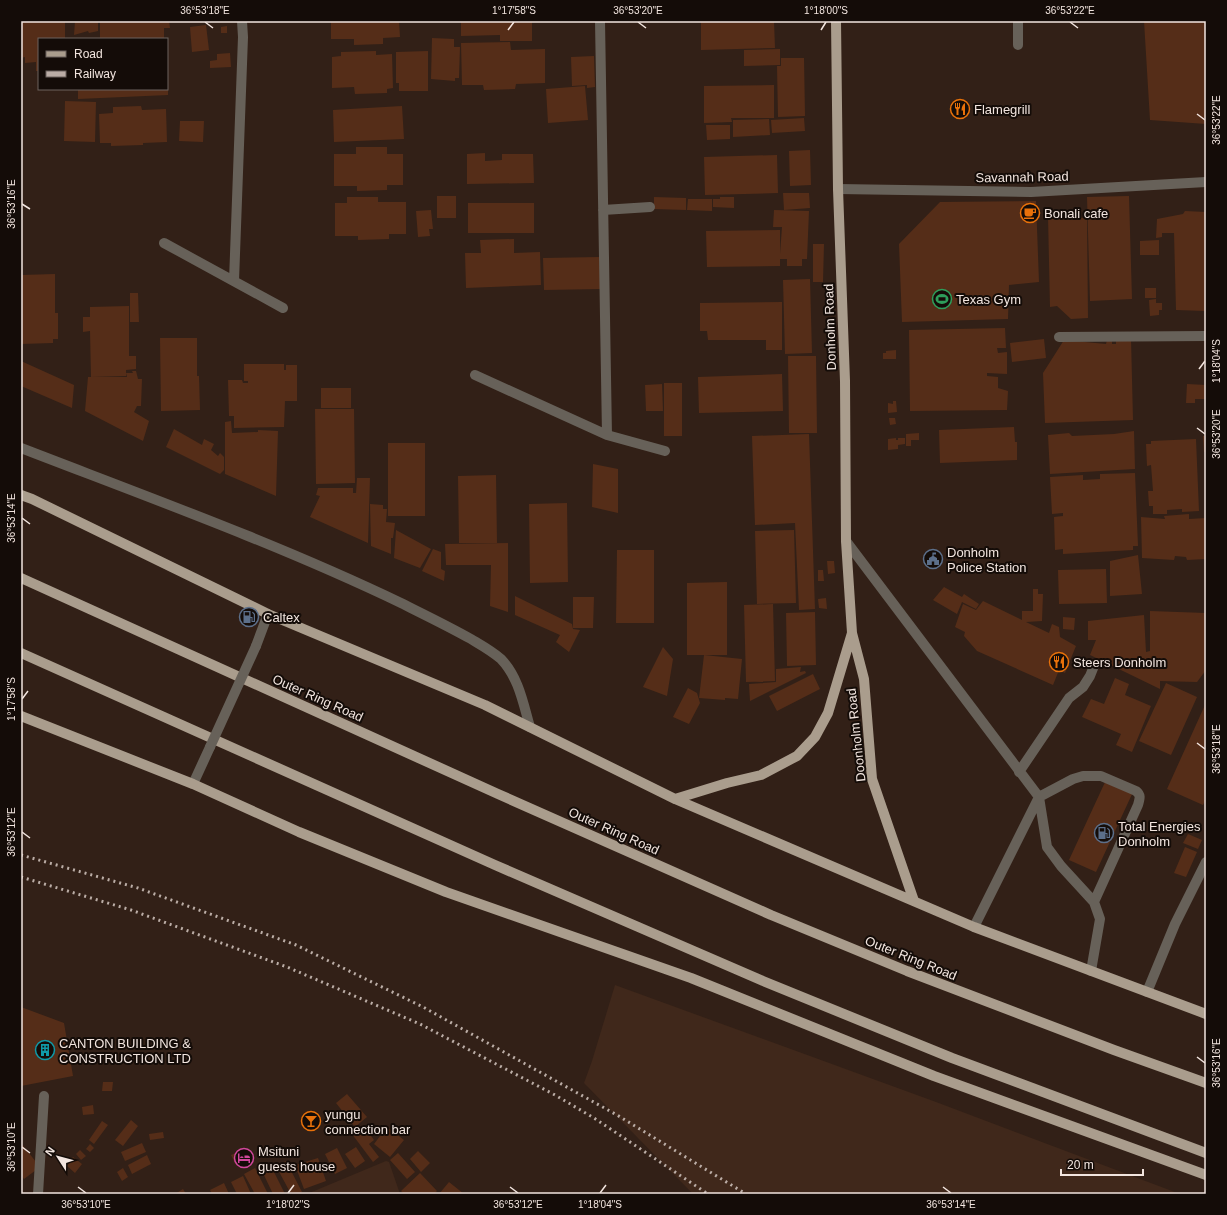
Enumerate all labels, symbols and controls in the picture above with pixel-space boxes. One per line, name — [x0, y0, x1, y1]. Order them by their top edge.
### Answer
text: 36°53'18"E — [180, 5, 230, 16]
text: 1°17'58"S — [492, 5, 536, 16]
text: 36°53'20"E — [613, 5, 663, 16]
text: 1°18'00"S — [804, 5, 848, 16]
text: 36°53'22"E — [1045, 5, 1095, 16]
legend — [38, 38, 168, 90]
text: Road — [74, 47, 103, 61]
text: Railway — [74, 67, 116, 81]
text: 36°53'22"E — [1211, 95, 1222, 145]
restaurant icon: Flamegrill — [949, 98, 971, 120]
place label: Flamegrill — [974, 102, 1030, 117]
street label: Savannah Road — [975, 169, 1069, 185]
text: 36°53'16"E — [6, 179, 17, 229]
cafe icon: Bonali cafe — [1019, 202, 1041, 224]
place label: Bonali cafe — [1044, 206, 1108, 221]
street label: Donholm Road — [821, 283, 839, 371]
sports icon: Texas Gym — [931, 288, 953, 310]
place label: Texas Gym — [956, 292, 1021, 307]
text: 1°18'04"S — [1211, 339, 1222, 383]
text: 36°53'20"E — [1211, 409, 1222, 459]
text: 36°53'14"E — [6, 493, 17, 543]
place label: Donholm Police Station — [947, 545, 1027, 575]
public building icon: Donholm Police Station — [922, 548, 944, 570]
fuel station icon: Caltex — [238, 606, 260, 628]
place label: Caltex — [263, 610, 300, 625]
restaurant icon: Steers Donholm — [1048, 651, 1070, 673]
place label: Steers Donholm — [1073, 655, 1166, 670]
street label: Outer Ring Road — [270, 671, 366, 725]
text: 1°17'58"S — [6, 677, 17, 721]
street label: Doonholm Road — [844, 687, 868, 783]
text: 36°53'18"E — [1211, 724, 1222, 774]
street label: Outer Ring Road — [566, 804, 662, 858]
text: 36°53'12"E — [6, 807, 17, 857]
place label: Total Energies Donholm — [1118, 819, 1201, 849]
fuel station icon: Total Energies Donholm — [1093, 822, 1115, 844]
street label: Outer Ring Road — [863, 933, 959, 983]
place label: CANTON BUILDING & CONSTRUCTION LTD — [59, 1036, 191, 1066]
text: 36°53'16"E — [1211, 1038, 1222, 1088]
building icon: CANTON BUILDING & CONSTRUCTION LTD — [34, 1039, 56, 1061]
place label: yungu connection bar — [325, 1107, 411, 1137]
bar icon: yungu connection bar — [300, 1110, 322, 1132]
text: 36°53'10"E — [6, 1122, 17, 1172]
north arrow — [38, 1137, 78, 1177]
text: N — [43, 1144, 57, 1158]
place label: Msituni guests house — [258, 1144, 335, 1174]
hotel icon: Msituni guests house — [233, 1147, 255, 1169]
scale bar — [1061, 1151, 1143, 1177]
text: 20 m — [1067, 1158, 1094, 1172]
text: 36°53'10"E — [61, 1199, 111, 1210]
text: 1°18'02"S — [266, 1199, 310, 1210]
text: 36°53'12"E — [493, 1199, 543, 1210]
text: 1°18'04"S — [578, 1199, 622, 1210]
text: 36°53'14"E — [926, 1199, 976, 1210]

